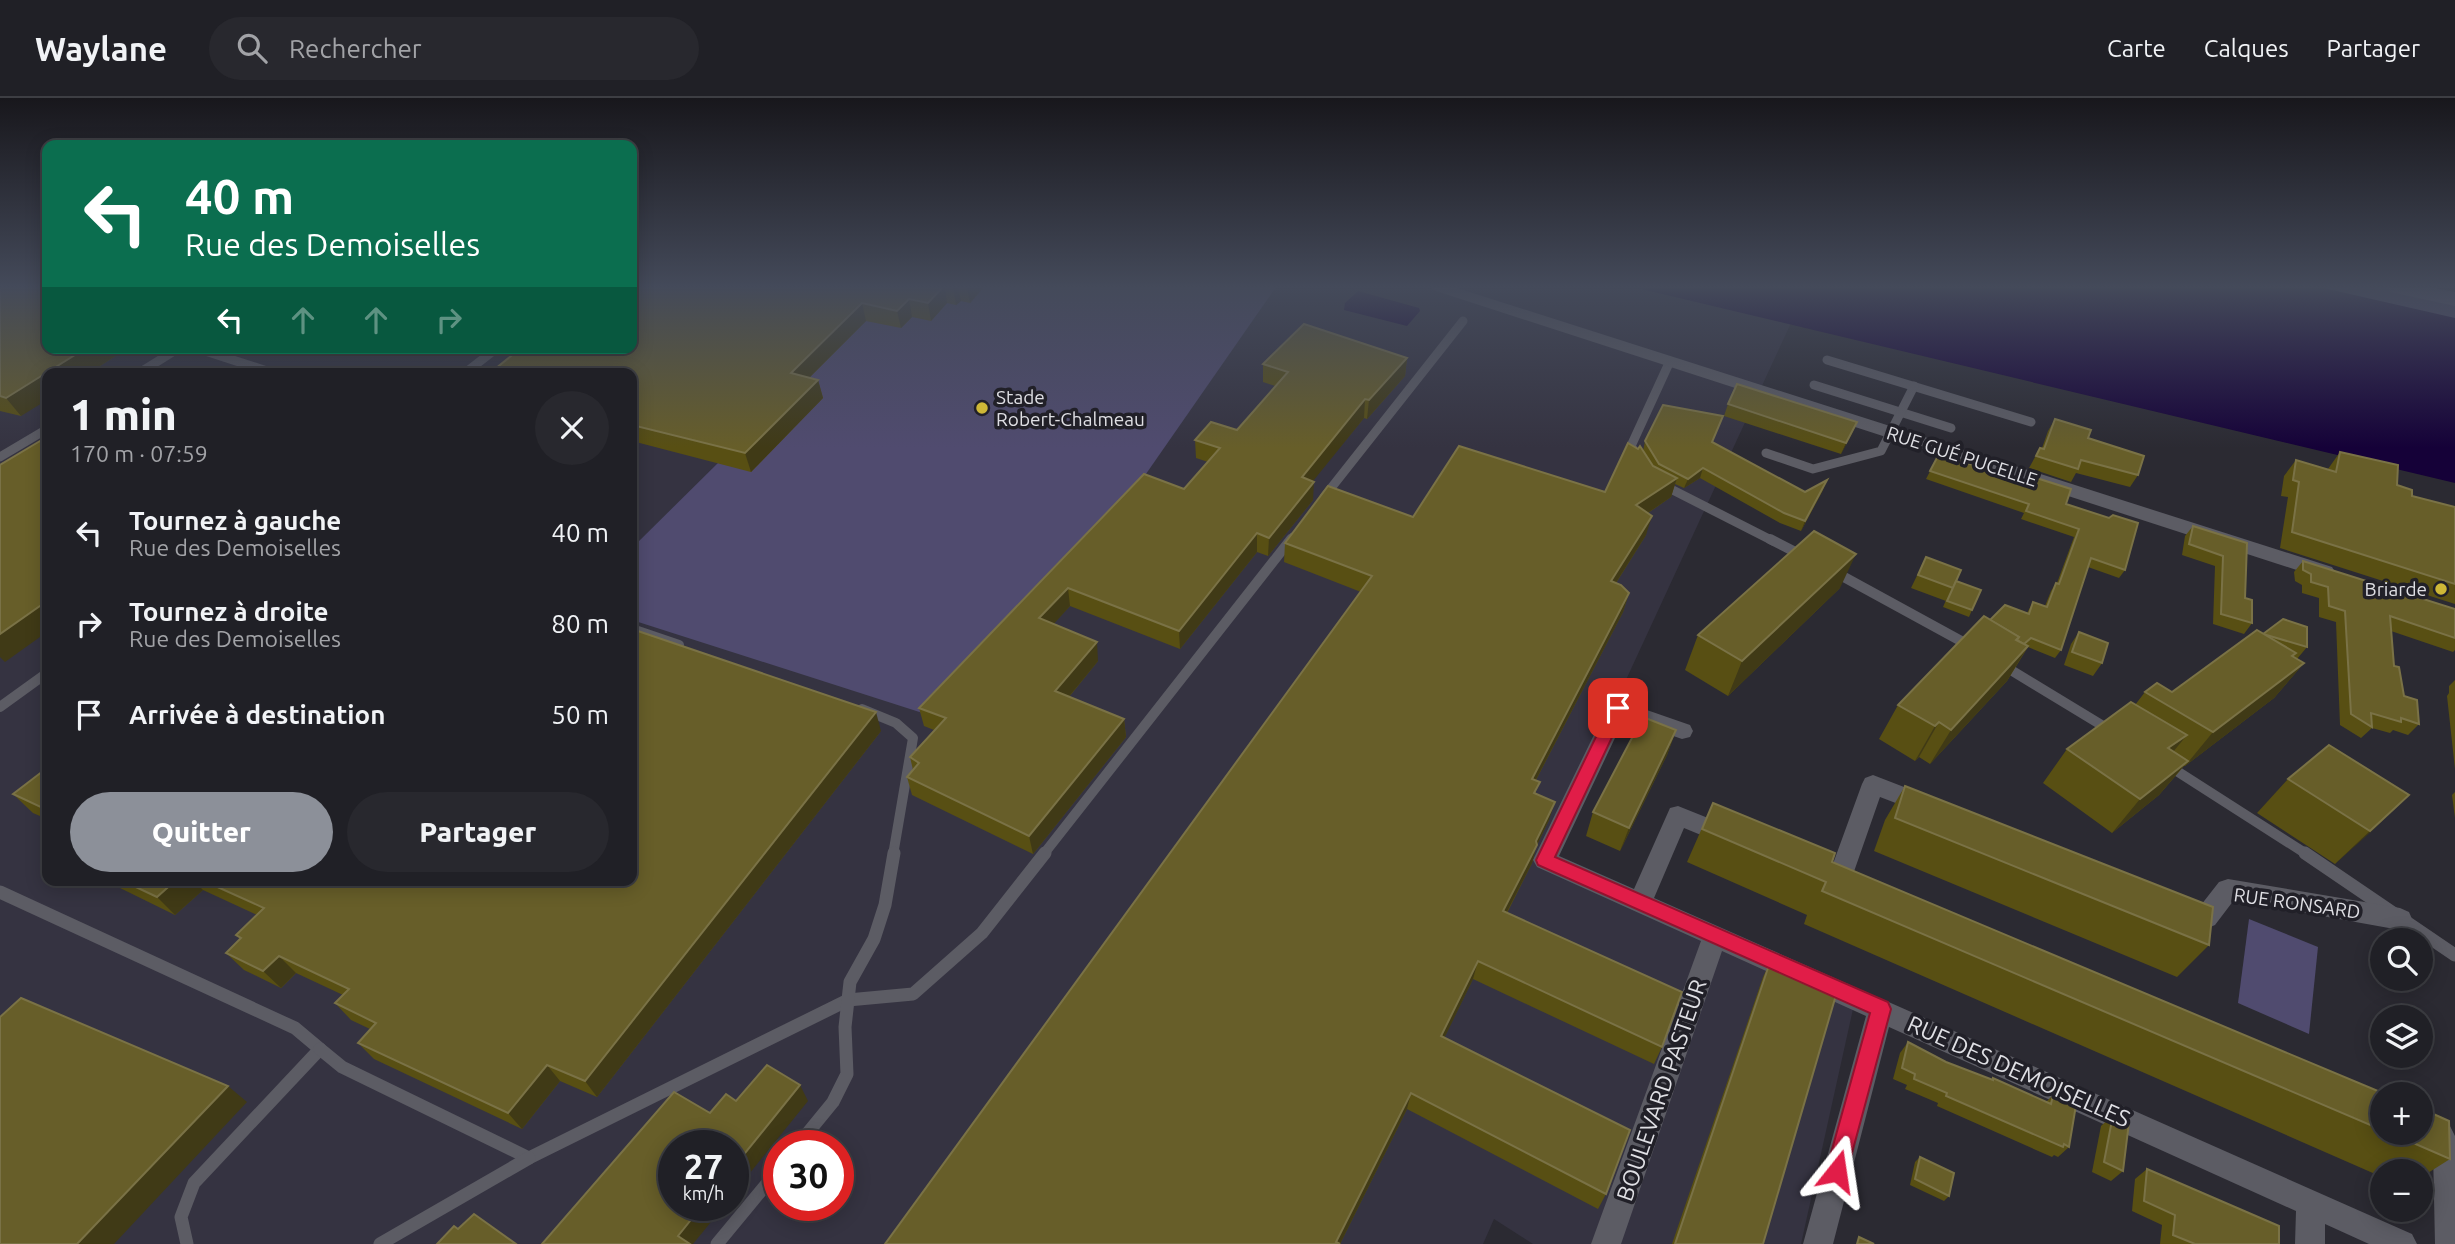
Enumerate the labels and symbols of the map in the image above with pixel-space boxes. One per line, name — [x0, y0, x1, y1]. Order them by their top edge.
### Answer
place label: Stade Robert-Chalmeau — [996, 386, 1145, 430]
marker: Stade Robert-Chalmeau — [974, 400, 990, 416]
street label: RUE GUÉ PUCELLE — [1884, 421, 2040, 491]
place label: Briarde — [2365, 578, 2427, 600]
marker: Briarde — [2433, 581, 2449, 597]
pin — [1588, 678, 1648, 738]
street label: RUE RONSARD — [2232, 883, 2362, 923]
street label: BOULEVARD PASTEUR — [1611, 976, 1711, 1204]
street label: RUE DES DEMOISELLES — [1904, 1011, 2134, 1131]
speed limit sign: 30 — [763, 1130, 854, 1221]
position arrow — [1800, 1134, 1874, 1208]

